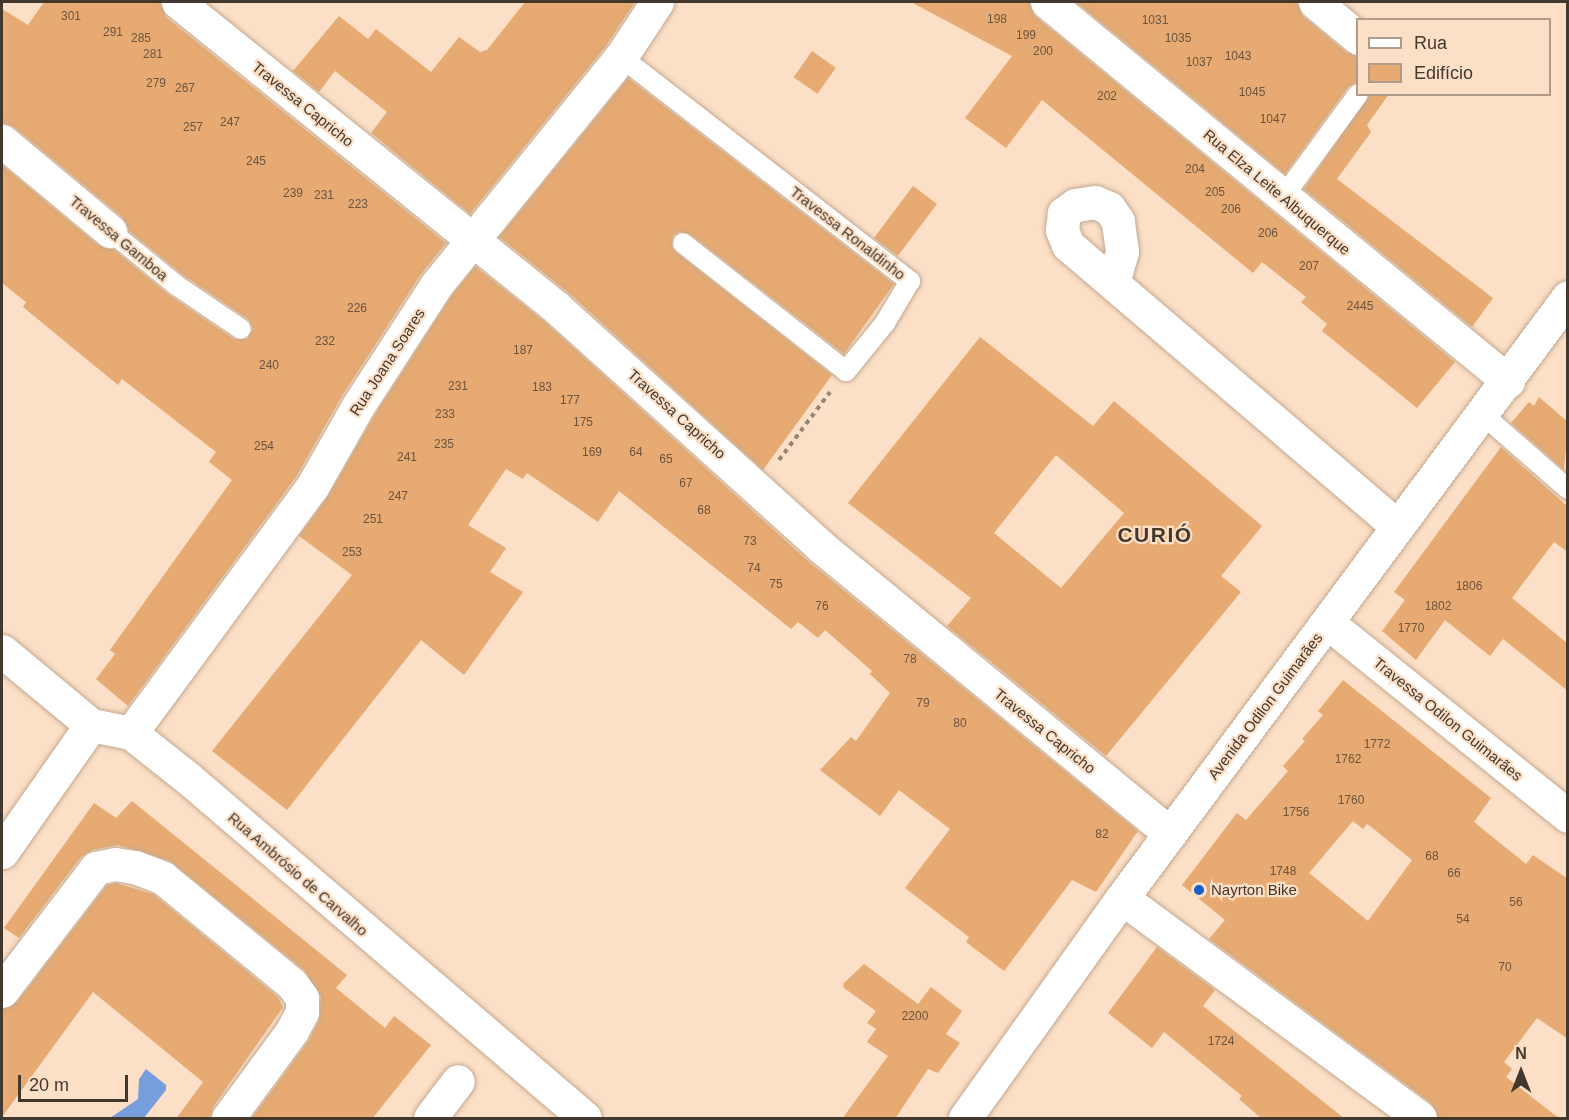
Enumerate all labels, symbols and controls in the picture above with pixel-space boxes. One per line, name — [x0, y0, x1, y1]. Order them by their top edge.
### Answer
house number: 301 — [61, 10, 81, 24]
house number: 198 — [987, 13, 1007, 27]
house number: 1031 — [1142, 14, 1168, 28]
legend — [1356, 18, 1551, 96]
house number: 291 — [103, 26, 123, 40]
house number: 199 — [1016, 29, 1036, 43]
house number: 285 — [131, 32, 151, 46]
house number: 1035 — [1165, 32, 1191, 46]
text: Rua — [1414, 33, 1447, 53]
house number: 200 — [1033, 45, 1053, 59]
house number: 281 — [143, 48, 163, 62]
house number: 1043 — [1225, 50, 1251, 64]
house number: 1037 — [1186, 56, 1212, 70]
street label: Travessa Capricho — [249, 58, 357, 150]
text: Edifício — [1414, 63, 1473, 83]
house number: 279 — [146, 77, 166, 91]
house number: 267 — [175, 82, 195, 96]
house number: 1045 — [1239, 86, 1265, 100]
house number: 202 — [1097, 90, 1117, 104]
house number: 1047 — [1260, 113, 1286, 127]
house number: 247 — [220, 116, 240, 130]
house number: 257 — [183, 121, 203, 135]
street label: Rua Elza Leite Albuquerque — [1200, 125, 1354, 259]
house number: 245 — [246, 155, 266, 169]
house number: 204 — [1185, 163, 1205, 177]
street label: Travessa Ronaldinho — [787, 182, 909, 284]
house number: 205 — [1205, 186, 1225, 200]
house number: 239 — [283, 187, 303, 201]
house number: 231 — [314, 189, 334, 203]
street label: Travessa Gamboa — [66, 192, 172, 284]
house number: 223 — [348, 198, 368, 212]
house number: 206 — [1221, 203, 1241, 217]
house number: 206 — [1258, 227, 1278, 241]
house number: 207 — [1299, 260, 1319, 274]
house number: 2445 — [1347, 300, 1373, 314]
house number: 226 — [347, 302, 367, 316]
street label: Rua Joana Soares — [346, 305, 428, 419]
house number: 232 — [315, 335, 335, 349]
house number: 187 — [513, 344, 533, 358]
house number: 240 — [259, 359, 279, 373]
street label: Travessa Capricho — [624, 365, 730, 463]
house number: 231 — [448, 380, 468, 394]
house number: 183 — [532, 381, 552, 395]
house number: 177 — [560, 394, 580, 408]
house number: 233 — [435, 408, 455, 422]
house number: 175 — [573, 416, 593, 430]
house number: 235 — [434, 438, 454, 452]
house number: 254 — [254, 440, 274, 454]
house number: 169 — [582, 446, 602, 460]
house number: 64 — [629, 446, 643, 460]
house number: 241 — [397, 451, 417, 465]
house number: 65 — [659, 453, 673, 467]
house number: 67 — [679, 477, 693, 491]
house number: 247 — [388, 490, 408, 504]
house number: 68 — [697, 504, 711, 518]
house number: 251 — [363, 513, 383, 527]
district label: CURIÓ — [1117, 522, 1193, 548]
house number: 73 — [743, 535, 757, 549]
house number: 253 — [342, 546, 362, 560]
house number: 74 — [747, 562, 761, 576]
house number: 75 — [769, 578, 783, 592]
house number: 1806 — [1456, 580, 1482, 594]
house number: 76 — [815, 600, 829, 614]
house number: 1802 — [1425, 600, 1451, 614]
house number: 1770 — [1398, 622, 1424, 636]
street label: Avenida Odilon Guimarães — [1204, 629, 1326, 783]
house number: 78 — [903, 653, 917, 667]
street label: Travessa Odilon Guimarães — [1370, 653, 1526, 785]
street label: Travessa Capricho — [991, 685, 1099, 777]
house number: 79 — [916, 697, 930, 711]
house number: 80 — [953, 717, 967, 731]
house number: 1772 — [1364, 738, 1390, 752]
house number: 1762 — [1335, 753, 1361, 767]
house number: 1760 — [1338, 794, 1364, 808]
house number: 1756 — [1283, 806, 1309, 820]
street label: Rua Ambrósio de Carvalho — [224, 808, 372, 940]
house number: 82 — [1095, 828, 1109, 842]
house number: 68 — [1425, 850, 1439, 864]
house number: 1748 — [1270, 865, 1296, 879]
house number: 66 — [1447, 867, 1461, 881]
place label: Nayrton Bike — [1211, 881, 1297, 899]
marker: Nayrton Bike — [1192, 883, 1206, 897]
house number: 56 — [1509, 896, 1523, 910]
house number: 54 — [1456, 913, 1470, 927]
house number: 70 — [1498, 961, 1512, 975]
house number: 2200 — [902, 1010, 928, 1024]
house number: 1724 — [1208, 1035, 1234, 1049]
north arrow — [1491, 1042, 1551, 1102]
text: N — [1515, 1045, 1527, 1062]
scale bar — [21, 1063, 130, 1101]
text: 20 m — [29, 1075, 69, 1095]

